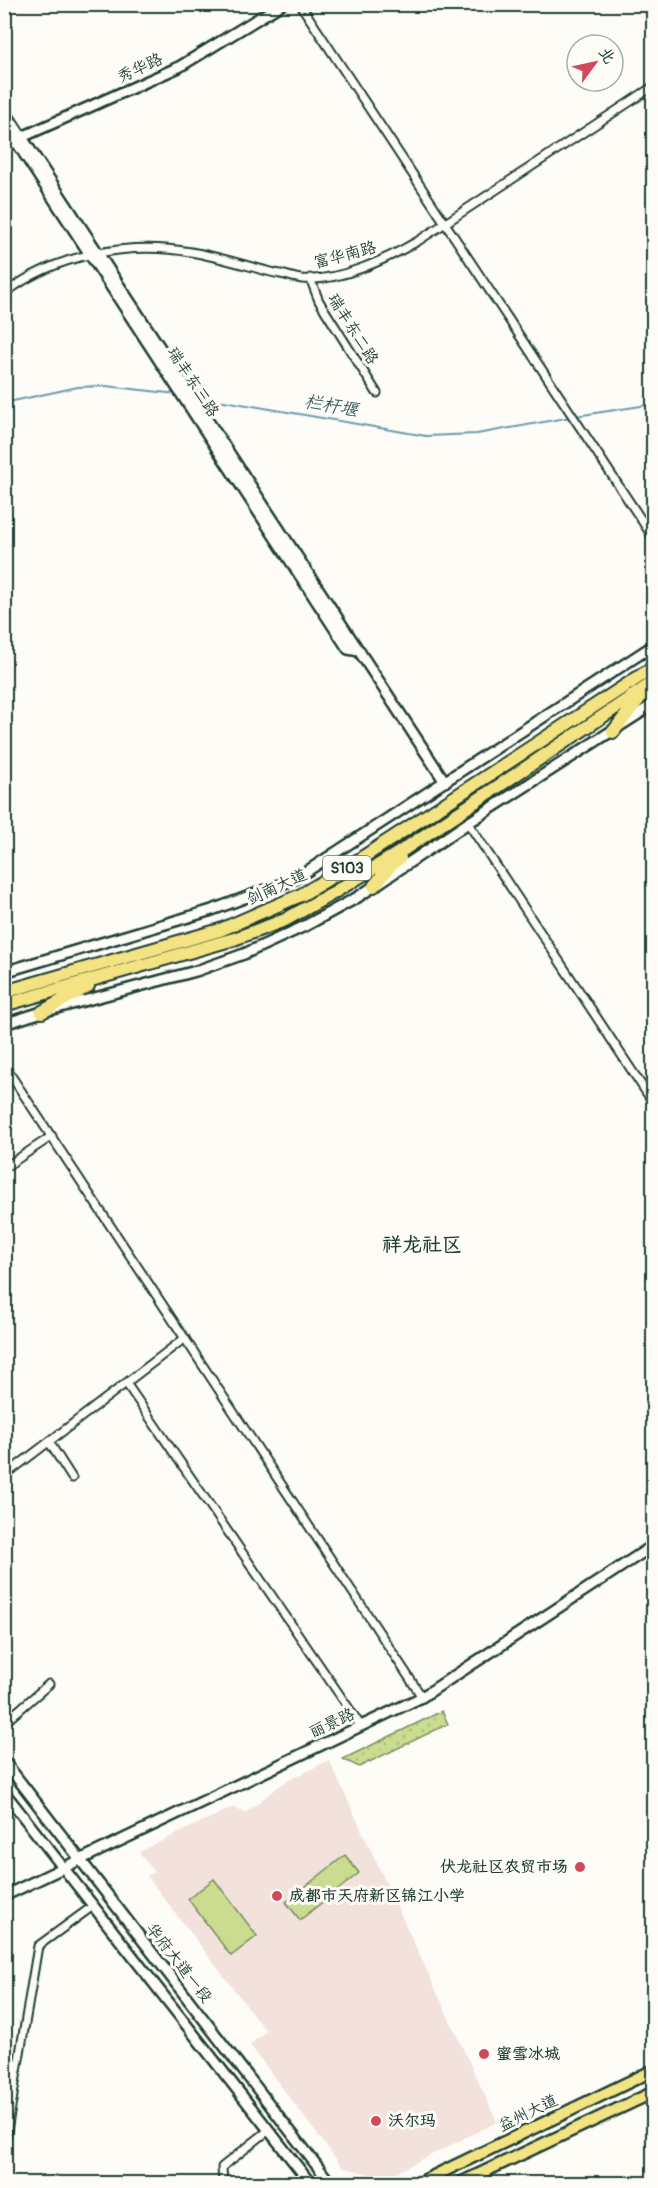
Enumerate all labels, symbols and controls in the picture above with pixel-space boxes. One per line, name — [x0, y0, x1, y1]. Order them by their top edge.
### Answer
north arrow — [565, 33, 625, 93]
text: 北 — [594, 43, 619, 68]
street label: 秀华路 — [114, 49, 166, 87]
street label: 富华南路 — [311, 237, 379, 273]
street label: 瑞丰东二路 — [323, 290, 383, 368]
street label: 瑞丰东三路 — [163, 343, 223, 421]
water label: 栏杆堰 — [302, 390, 362, 422]
road number: S103 — [323, 856, 371, 880]
street label: 剑南大道 — [244, 864, 310, 910]
district label: 祥龙社区 — [382, 1232, 462, 1257]
street label: 丽景路 — [306, 1704, 358, 1742]
place label: 伏龙社区农贸市场 — [440, 1857, 568, 1877]
marker: 伏龙社区农贸市场 — [573, 1860, 587, 1874]
place label: 成都市天府新区锦江小学 — [289, 1886, 465, 1906]
marker: 成都市天府新区锦江小学 — [270, 1889, 284, 1903]
street label: 华府大道一段 — [142, 1919, 216, 2007]
place label: 蜜雪冰城 — [496, 2044, 560, 2064]
marker: 蜜雪冰城 — [477, 2047, 491, 2061]
street label: 益州大道 — [495, 2090, 561, 2136]
place label: 沃尔玛 — [388, 2111, 436, 2131]
marker: 沃尔玛 — [369, 2114, 383, 2128]

